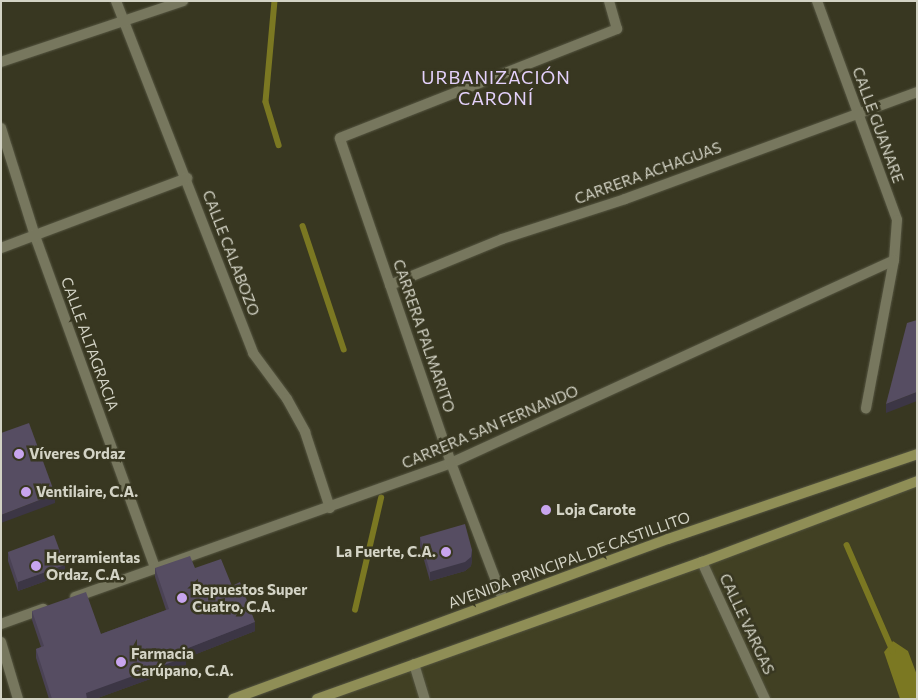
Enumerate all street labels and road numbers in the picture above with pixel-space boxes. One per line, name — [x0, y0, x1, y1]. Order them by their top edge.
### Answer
street label: CALLE GUANARE — [849, 65, 907, 185]
street label: CARRERA ACHAGUAS — [572, 138, 724, 208]
street label: CALLE CALABOZO — [199, 188, 263, 318]
street label: CARRERA PALMARITO — [389, 257, 459, 415]
street label: CALLE ALTAGRACIA — [57, 275, 123, 413]
street label: CARRERA SAN FERNANDO — [399, 382, 581, 472]
street label: AVENIDA PRINCIPAL DE CASTILLITO — [446, 508, 692, 612]
street label: CALLE VARGAS — [716, 571, 778, 677]

